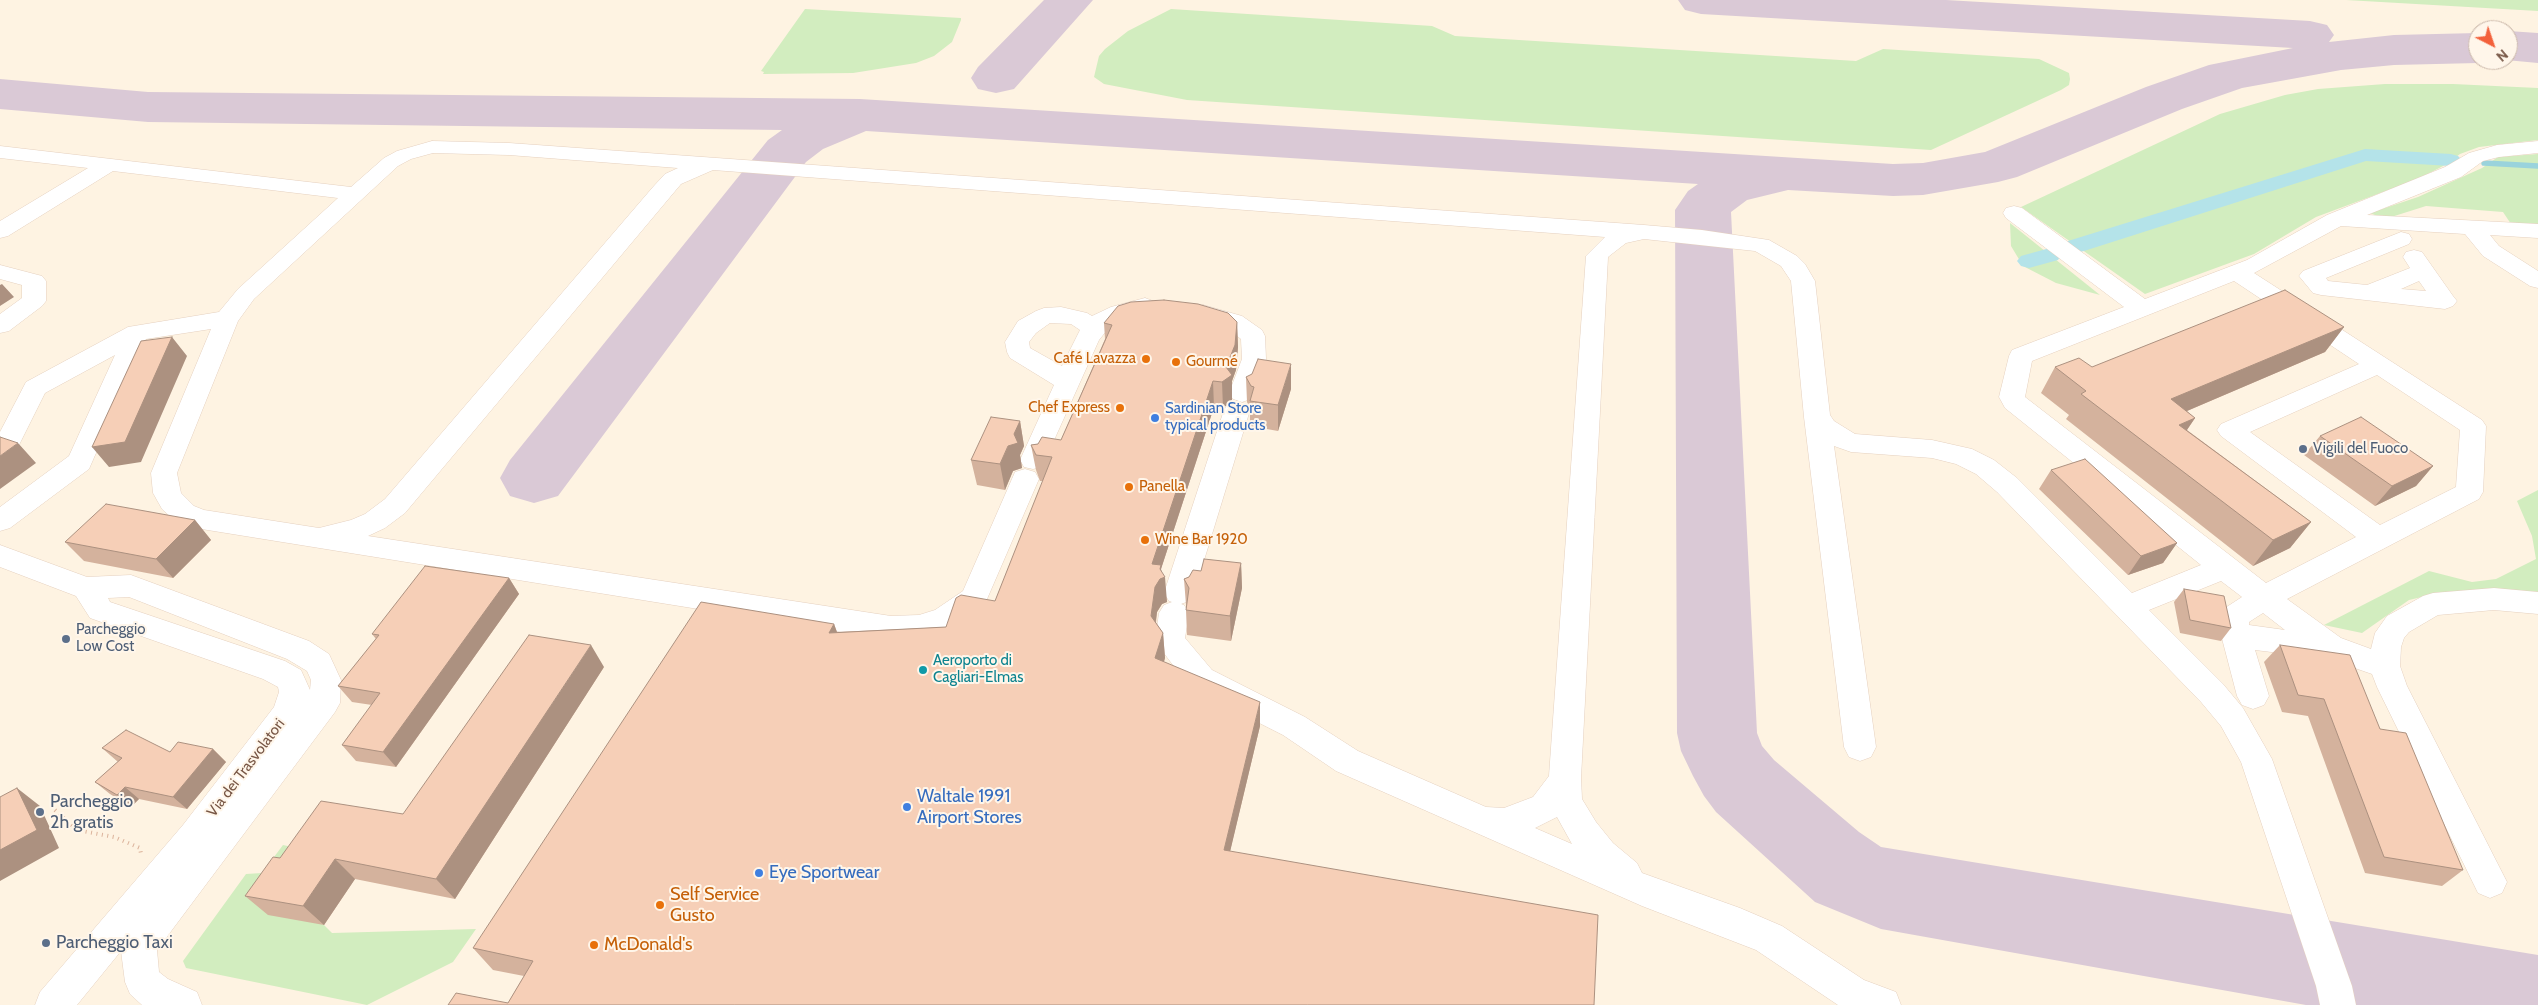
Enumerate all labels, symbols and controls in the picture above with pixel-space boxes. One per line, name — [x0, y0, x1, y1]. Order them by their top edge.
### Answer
north arrow — [2468, 20, 2518, 70]
text: N — [2493, 46, 2512, 66]
place label: Café Lavazza — [1054, 350, 1136, 368]
marker: Café Lavazza — [1140, 353, 1152, 365]
place label: Gourmé — [1186, 353, 1238, 371]
marker: Gourmé — [1170, 356, 1182, 368]
place label: Chef Express — [1028, 399, 1110, 417]
place label: Sardinian Store typical products — [1165, 400, 1265, 435]
marker: Chef Express — [1114, 402, 1126, 414]
marker: Sardinian Store typical products — [1149, 412, 1161, 424]
place label: Vigili del Fuoco — [2313, 440, 2408, 458]
marker: Vigili del Fuoco — [2297, 443, 2309, 455]
place label: Panella — [1139, 478, 1185, 496]
marker: Panella — [1123, 481, 1135, 493]
place label: Wine Bar 1920 — [1155, 531, 1248, 549]
marker: Wine Bar 1920 — [1139, 534, 1151, 546]
place label: Parcheggio Low Cost — [76, 621, 145, 656]
marker: Parcheggio Low Cost — [60, 633, 72, 645]
place label: Aeroporto di Cagliari-Elmas — [933, 652, 1024, 687]
marker: Aeroporto di Cagliari-Elmas — [917, 664, 929, 676]
street label: Via dei Trasvolatori — [203, 715, 289, 821]
place label: Waltale 1991 Airport Stores — [917, 786, 1022, 829]
place label: Parcheggio 2h gratis — [50, 791, 133, 834]
marker: Waltale 1991 Airport Stores — [901, 801, 913, 813]
marker: Parcheggio 2h gratis — [34, 806, 46, 818]
place label: Eye Sportwear — [769, 862, 879, 884]
marker: Eye Sportwear — [753, 867, 765, 879]
place label: Self Service Gusto — [670, 884, 759, 926]
marker: Self Service Gusto — [654, 899, 666, 911]
place label: Parcheggio Taxi — [56, 932, 173, 954]
place label: McDonald's — [604, 934, 692, 956]
marker: Parcheggio Taxi — [40, 937, 52, 949]
marker: McDonald's — [588, 939, 600, 951]

